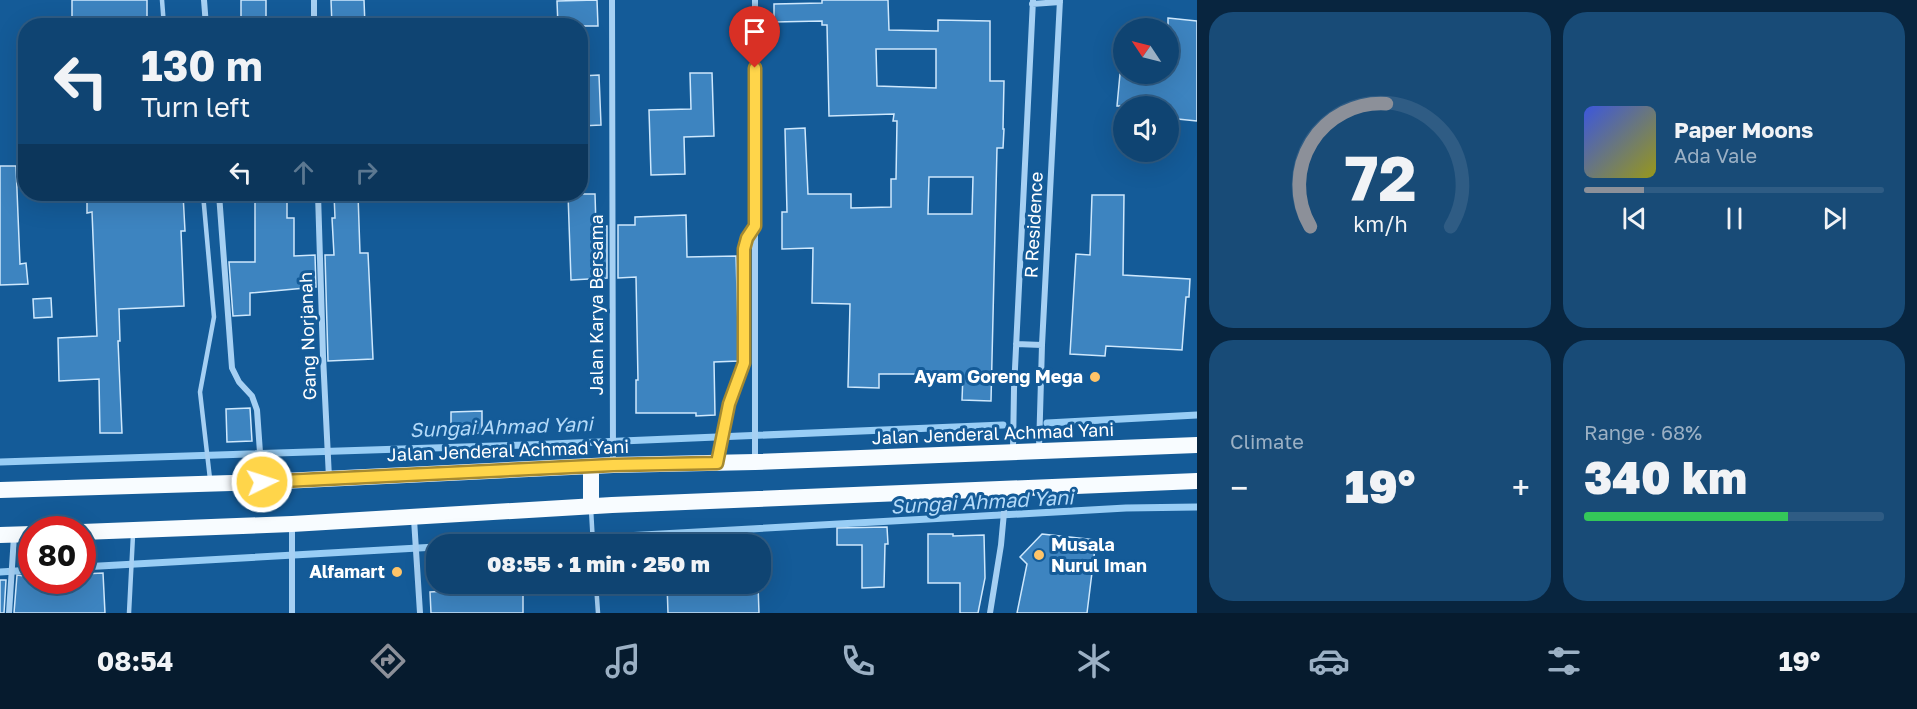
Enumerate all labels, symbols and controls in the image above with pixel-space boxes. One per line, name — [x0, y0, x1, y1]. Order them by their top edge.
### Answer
pin — [729, 6, 780, 68]
icon: arrive — [738, 15, 771, 48]
north arrow — [1113, 18, 1179, 84]
map controls — [1113, 18, 1179, 162]
text: 130 m — [141, 40, 263, 90]
icon: left — [42, 42, 120, 120]
text: Turn left — [141, 91, 250, 123]
button: sound — [1113, 96, 1179, 162]
text: Paper Moons — [1674, 116, 1813, 143]
text: 72 — [1344, 140, 1416, 215]
text: Ada Vale — [1674, 143, 1757, 167]
icon: left — [224, 156, 257, 189]
icon: ahead — [287, 156, 320, 189]
icon: right — [350, 156, 383, 189]
street label: R Residence — [1019, 171, 1047, 279]
icon: previous — [1618, 202, 1651, 235]
icon: pause — [1718, 202, 1751, 235]
icon: next — [1818, 202, 1851, 235]
text: km/h — [1353, 212, 1407, 238]
street label: Jalan Karya Bersama — [585, 214, 607, 396]
street label: Gang Norjanah — [294, 272, 320, 401]
place label: Ayam Goreng Mega — [914, 365, 1083, 387]
marker: Ayam Goreng Mega — [1088, 370, 1102, 384]
water label: Sungai Ahmad Yani — [409, 411, 596, 442]
street label: Jalan Jenderal Achmad Yani — [871, 418, 1115, 448]
text: Range · 68% — [1584, 420, 1702, 444]
text: Climate — [1230, 429, 1304, 453]
street label: Jalan Jenderal Achmad Yani — [386, 435, 630, 465]
position arrow — [230, 450, 294, 514]
text: 340 km — [1584, 450, 1747, 504]
text: 19° — [1345, 459, 1415, 513]
text: − — [1230, 468, 1248, 507]
text: + — [1512, 468, 1530, 507]
water label: Sungai Ahmad Yani — [890, 484, 1077, 519]
speed limit sign: 80 — [18, 516, 96, 594]
place label: Musala Nurul Iman — [1051, 533, 1147, 576]
marker: Musala Nurul Iman — [1032, 548, 1046, 562]
text: 08:55 · 1 min · 250 m — [487, 550, 710, 577]
place label: Alfamart — [309, 560, 385, 582]
marker: Alfamart — [390, 565, 404, 579]
icon: directions — [367, 640, 409, 682]
icon: music — [602, 640, 644, 682]
icon: phone — [837, 640, 879, 682]
icon: climate — [1073, 640, 1115, 682]
icon: car — [1308, 640, 1350, 682]
icon: filters — [1543, 640, 1585, 682]
text: 08:54 — [97, 645, 173, 677]
text: 19° — [1779, 645, 1820, 677]

